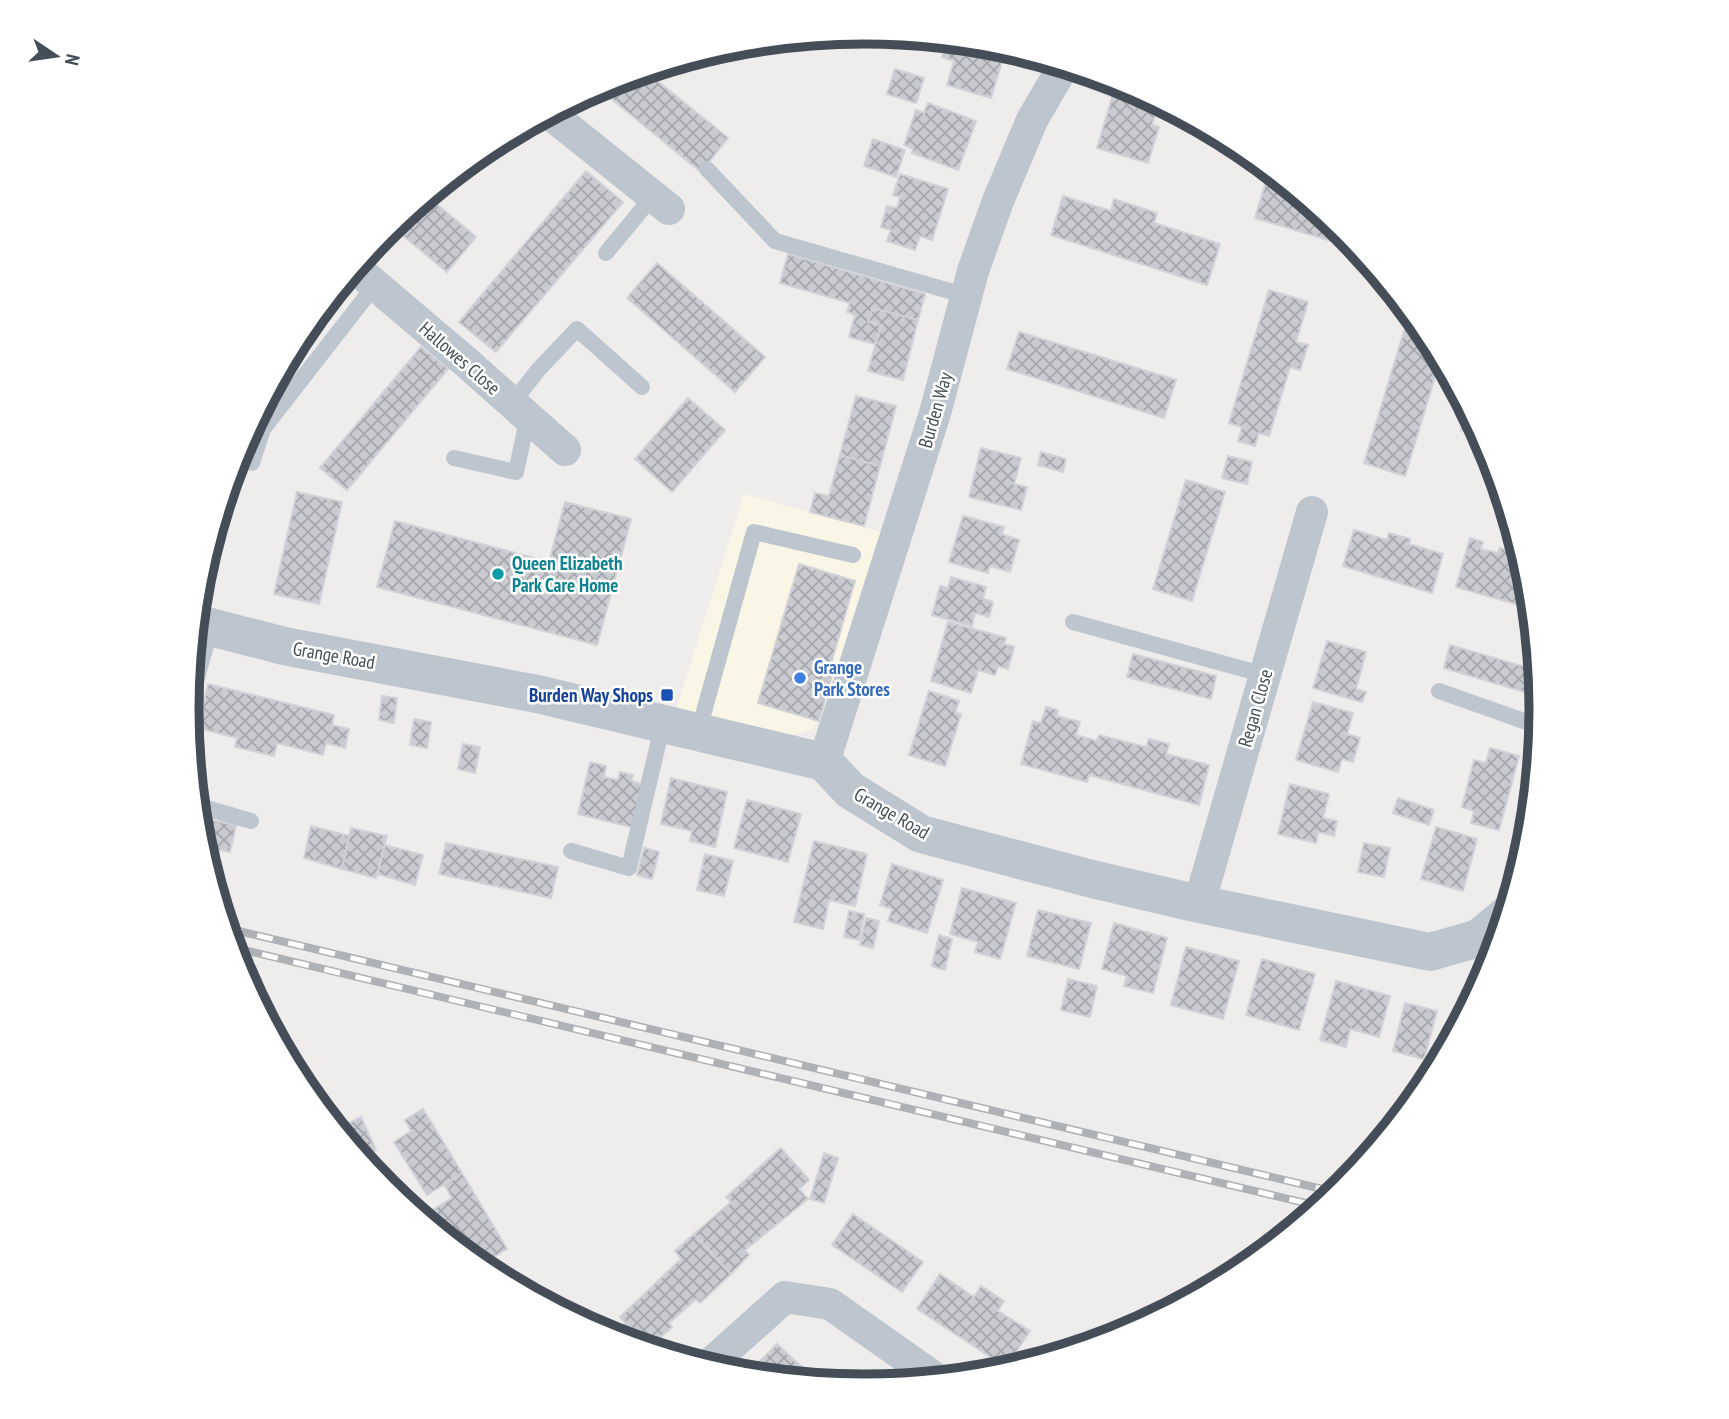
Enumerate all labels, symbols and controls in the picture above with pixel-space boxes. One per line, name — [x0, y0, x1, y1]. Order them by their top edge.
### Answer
north arrow — [21, 21, 91, 91]
text: N — [60, 52, 85, 68]
street label: Hallowes Close — [415, 316, 506, 400]
street label: Burden Way — [913, 369, 957, 451]
place label: Queen Elizabeth Park Care Home — [512, 551, 622, 597]
marker: Queen Elizabeth Park Care Home — [490, 566, 506, 582]
street label: Grange Road — [291, 636, 377, 674]
place label: Grange Park Stores — [814, 655, 890, 701]
street label: Regan Close — [1232, 666, 1278, 750]
marker: Grange Park Stores — [792, 670, 808, 686]
place label: Burden Way Shops — [529, 683, 653, 707]
marker: Burden Way Shops — [659, 687, 675, 703]
street label: Grange Road — [850, 782, 934, 844]

